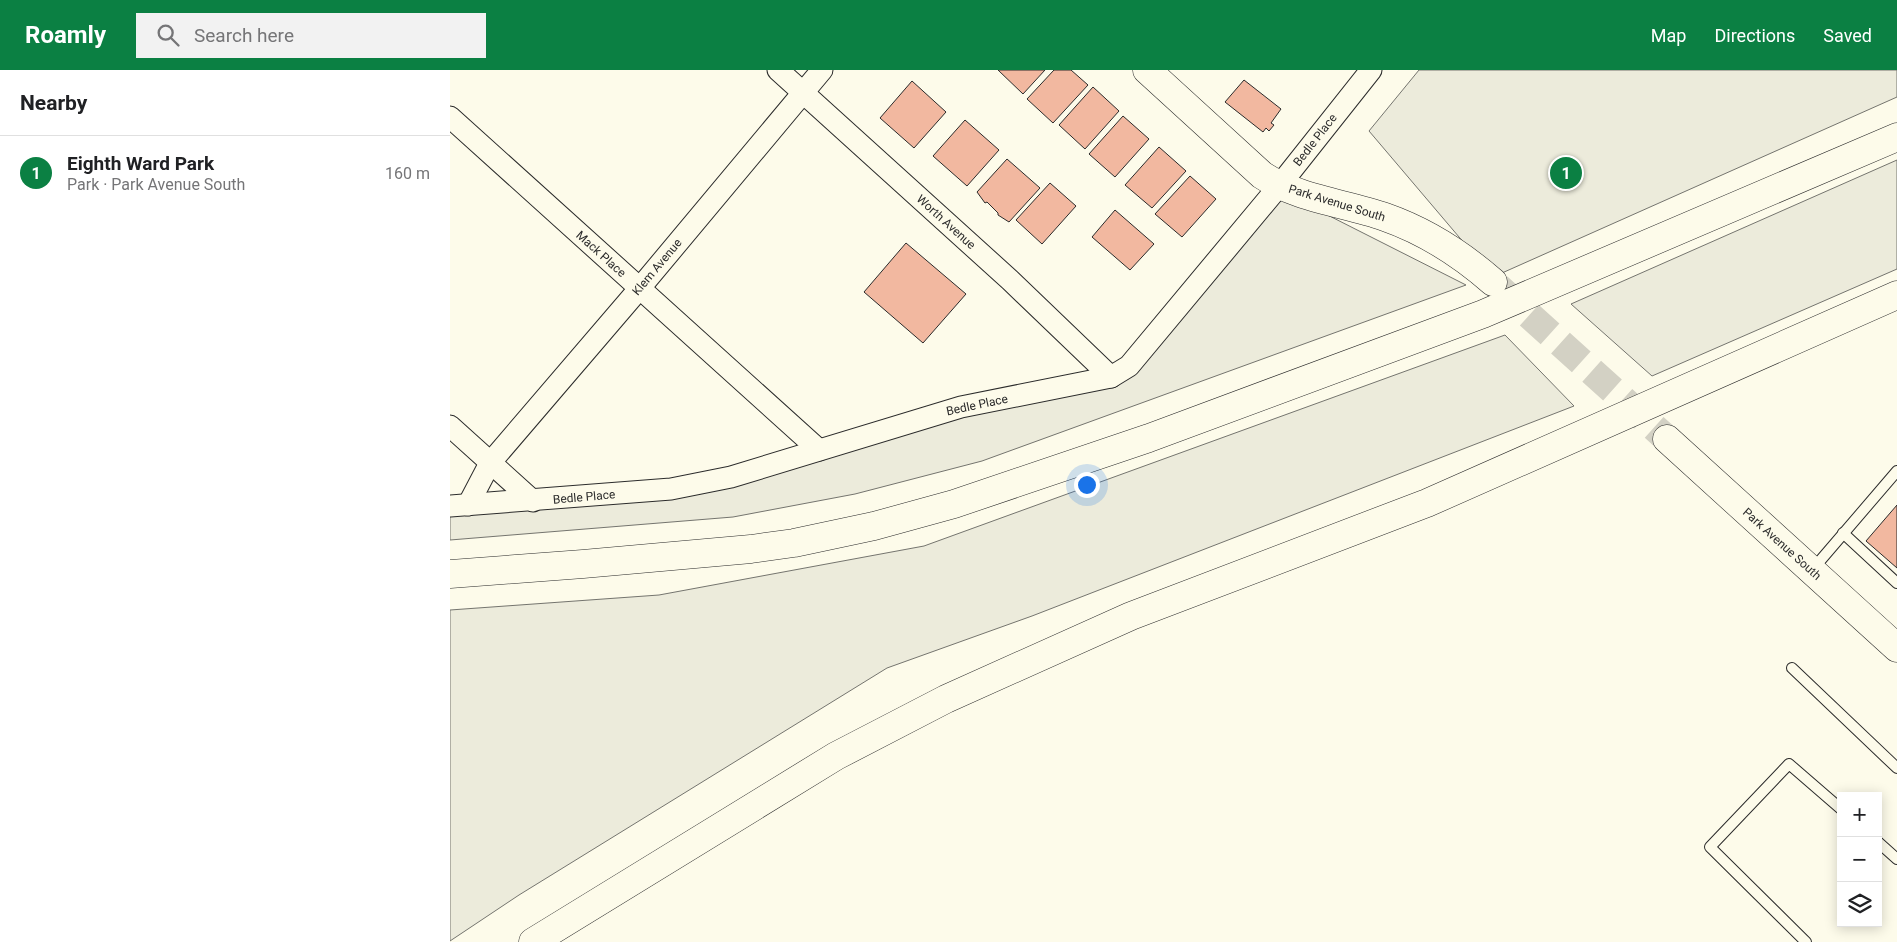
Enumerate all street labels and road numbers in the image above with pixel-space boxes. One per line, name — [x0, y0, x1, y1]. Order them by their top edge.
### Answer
street label: Bedle Place — [1290, 111, 1340, 169]
street label: Park Avenue South — [1287, 182, 1387, 224]
street label: Worth Avenue — [914, 192, 978, 252]
street label: Mack Place — [573, 228, 629, 280]
street label: Klem Avenue — [629, 236, 685, 298]
street label: Bedle Place — [945, 392, 1009, 418]
street label: Bedle Place — [552, 487, 616, 507]
street label: Park Avenue South — [1740, 505, 1824, 583]

